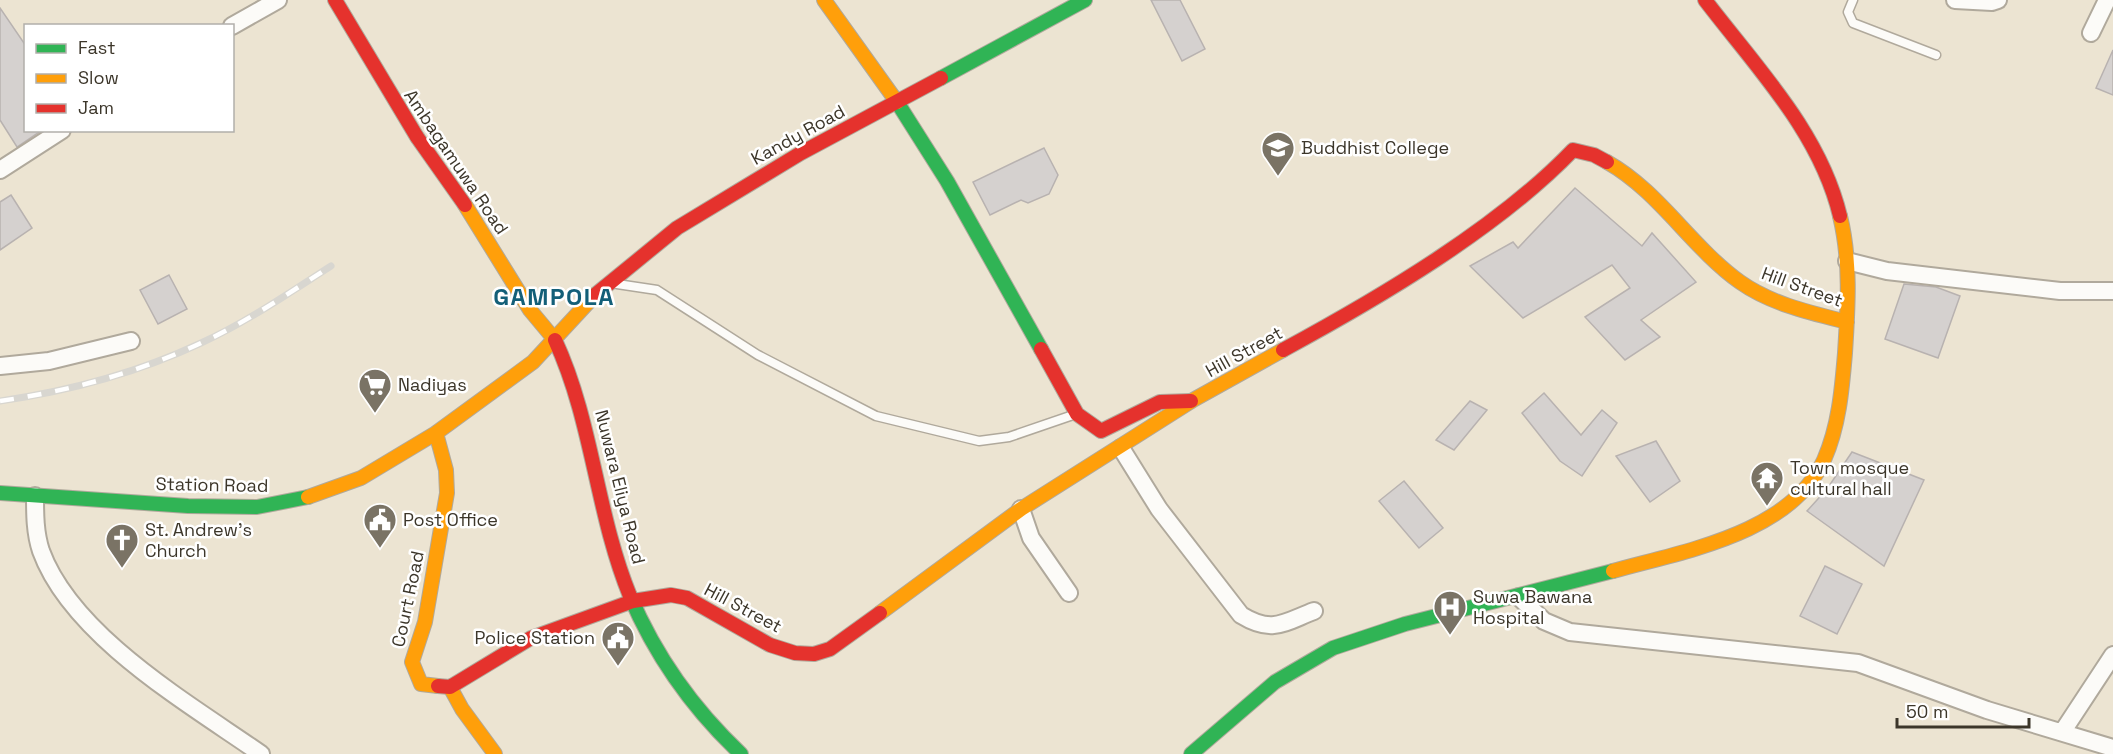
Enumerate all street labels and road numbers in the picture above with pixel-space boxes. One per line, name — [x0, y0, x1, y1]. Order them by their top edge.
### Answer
street label: Ambagamuwa Road — [399, 85, 514, 239]
street label: Kandy Road — [747, 99, 849, 170]
street label: Hill Street — [1758, 261, 1846, 312]
street label: Hill Street — [1201, 321, 1286, 382]
street label: Nuwara Eliya Road — [590, 407, 651, 566]
street label: Station Road — [155, 472, 269, 497]
street label: Court Road — [386, 549, 429, 649]
street label: Hill Street — [700, 578, 786, 638]

